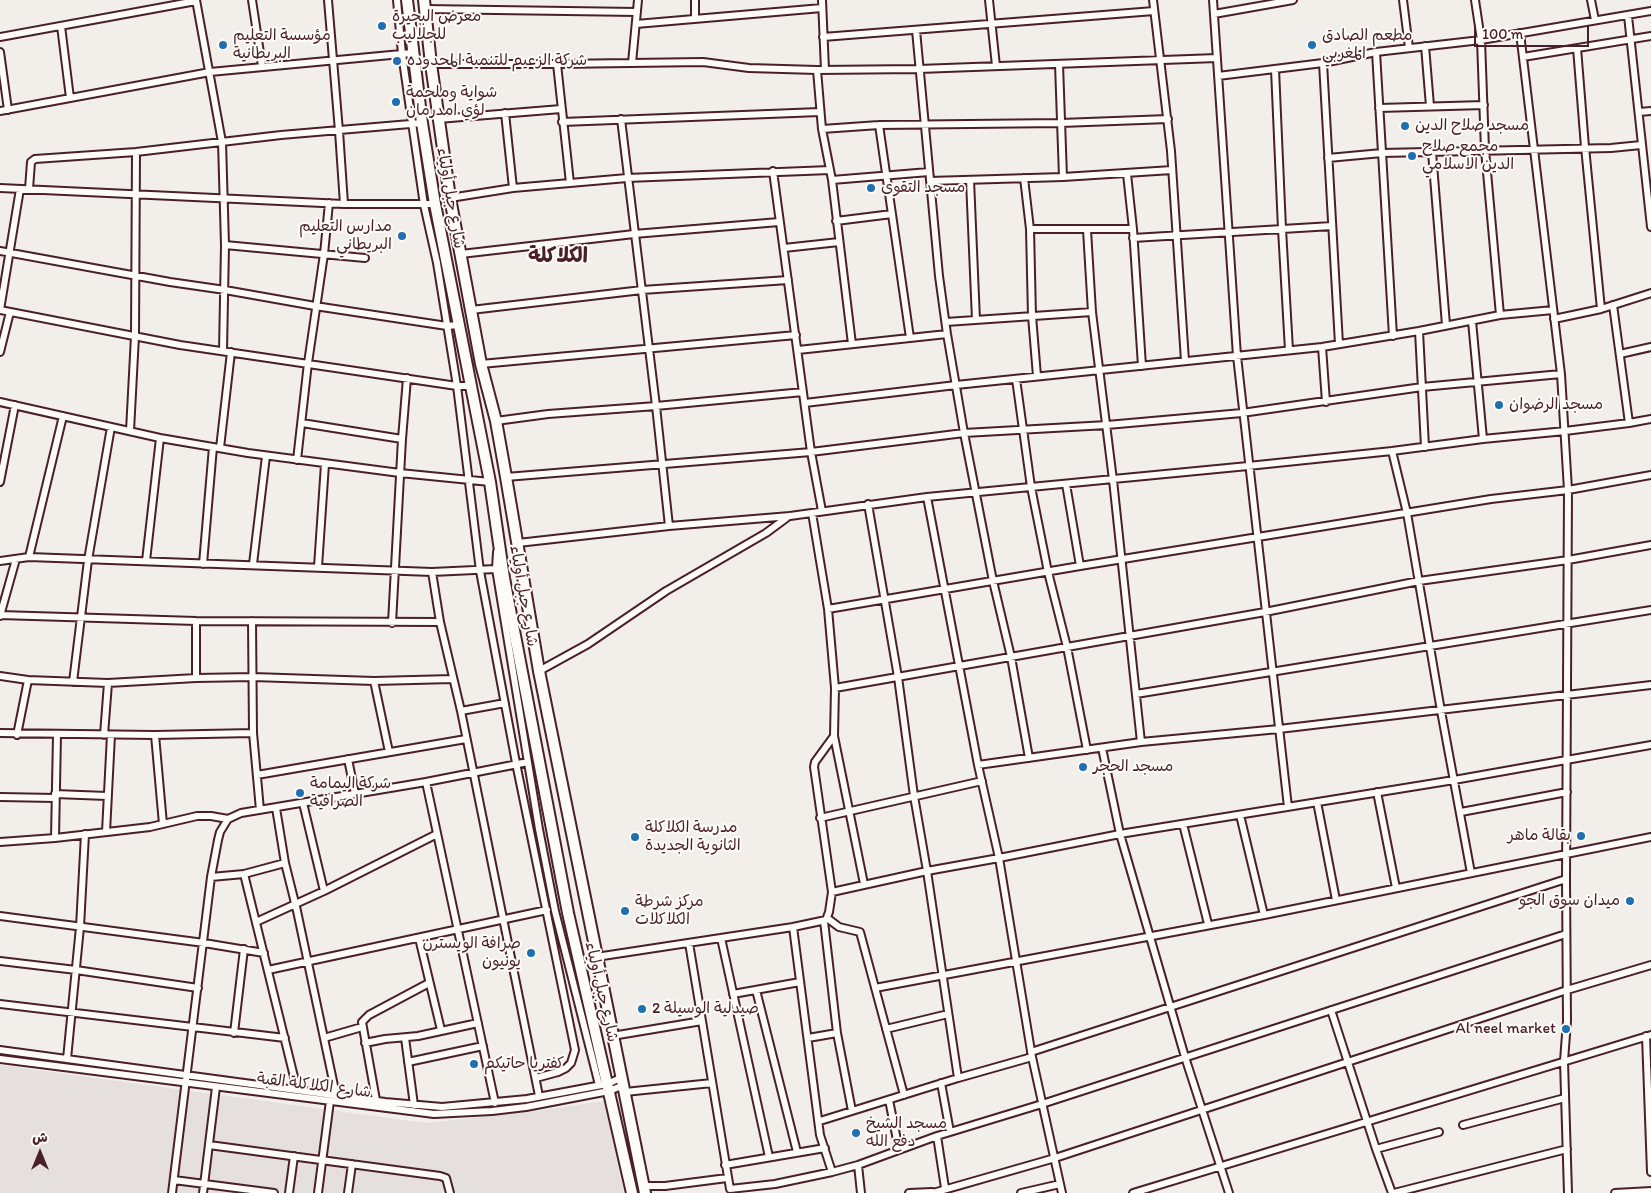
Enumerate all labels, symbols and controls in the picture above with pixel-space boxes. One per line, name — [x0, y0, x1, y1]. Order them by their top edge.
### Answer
place label: معرض البحيرة للجلاليب — [392, 7, 481, 45]
scale bar — [1476, 15, 1591, 47]
marker: معرض البحيرة للجلاليب — [376, 20, 388, 32]
text: 100 m — [1482, 25, 1523, 43]
place label: مؤسسة التعليم البريطانية — [233, 26, 331, 64]
place label: مطعم الصادق المغربي — [1322, 26, 1412, 64]
marker: مؤسسة التعليم البريطانية — [217, 39, 229, 51]
marker: مطعم الصادق المغربي — [1306, 39, 1318, 51]
place label: شركة الزعيم للتنمية المحدوده — [407, 51, 587, 71]
marker: شركة الزعيم للتنمية المحدوده — [391, 55, 403, 67]
place label: شواية وملحمة لؤي امدرمان — [406, 83, 497, 121]
marker: شواية وملحمة لؤي امدرمان — [390, 96, 402, 108]
place label: مسجد صلاح الدين — [1415, 116, 1529, 136]
marker: مسجد صلاح الدين — [1399, 120, 1411, 132]
place label: مجمع صلاح الدين الاسلامي — [1422, 137, 1514, 175]
street label: شارع جبل أولياء — [432, 146, 468, 250]
marker: مجمع صلاح الدين الاسلامي — [1406, 150, 1418, 162]
place label: مسجد التقوى — [881, 178, 965, 198]
marker: مسجد التقوى — [865, 182, 877, 194]
place label: مدارس التعليم البريطاني — [299, 217, 392, 255]
marker: مدارس التعليم البريطاني — [396, 230, 408, 242]
district label: الكلاكلة — [528, 244, 588, 270]
place label: مسجد الرضوان — [1509, 395, 1603, 415]
marker: مسجد الرضوان — [1493, 399, 1505, 411]
street label: شارع جبل أولياء — [505, 544, 541, 648]
place label: مسجد الحجر — [1093, 757, 1173, 777]
marker: مسجد الحجر — [1077, 761, 1089, 773]
place label: شركة اليمامة الصرافية — [310, 774, 391, 812]
marker: شركة اليمامة الصرافية — [294, 787, 306, 799]
place label: مدرسة الكلاكلة الثانوية الجديدة — [645, 818, 741, 856]
place label: بقالة ماهر — [1508, 826, 1571, 846]
marker: بقالة ماهر — [1575, 830, 1587, 842]
marker: مدرسة الكلاكلة الثانوية الجديدة — [629, 831, 641, 843]
place label: ميدان سوق الجو — [1519, 891, 1620, 911]
place label: مركز شرطة الكلاكلات — [635, 892, 704, 930]
marker: ميدان سوق الجو — [1624, 895, 1636, 907]
marker: مركز شرطة الكلاكلات — [619, 905, 631, 917]
place label: صرافة الويسترن يونيون — [422, 934, 521, 972]
street label: شارع جبل أولياء — [580, 940, 622, 1044]
marker: صرافة الويسترن يونيون — [525, 947, 537, 959]
place label: صيدلية الوسيلة 2 — [652, 999, 759, 1019]
marker: صيدلية الوسيلة 2 — [636, 1003, 648, 1015]
place label: Al neel market — [1456, 1019, 1556, 1039]
marker: Al neel market — [1560, 1023, 1572, 1035]
place label: كفتريا حاتيكم — [484, 1054, 564, 1074]
marker: كفتريا حاتيكم — [468, 1058, 480, 1070]
street label: شارع الكلاكلة القبة — [256, 1069, 372, 1103]
place label: مسجد الشيخ دفع الله — [866, 1114, 947, 1152]
marker: مسجد الشيخ دفع الله — [850, 1127, 862, 1139]
north arrow — [15, 1128, 65, 1178]
text: ش — [32, 1129, 48, 1146]

